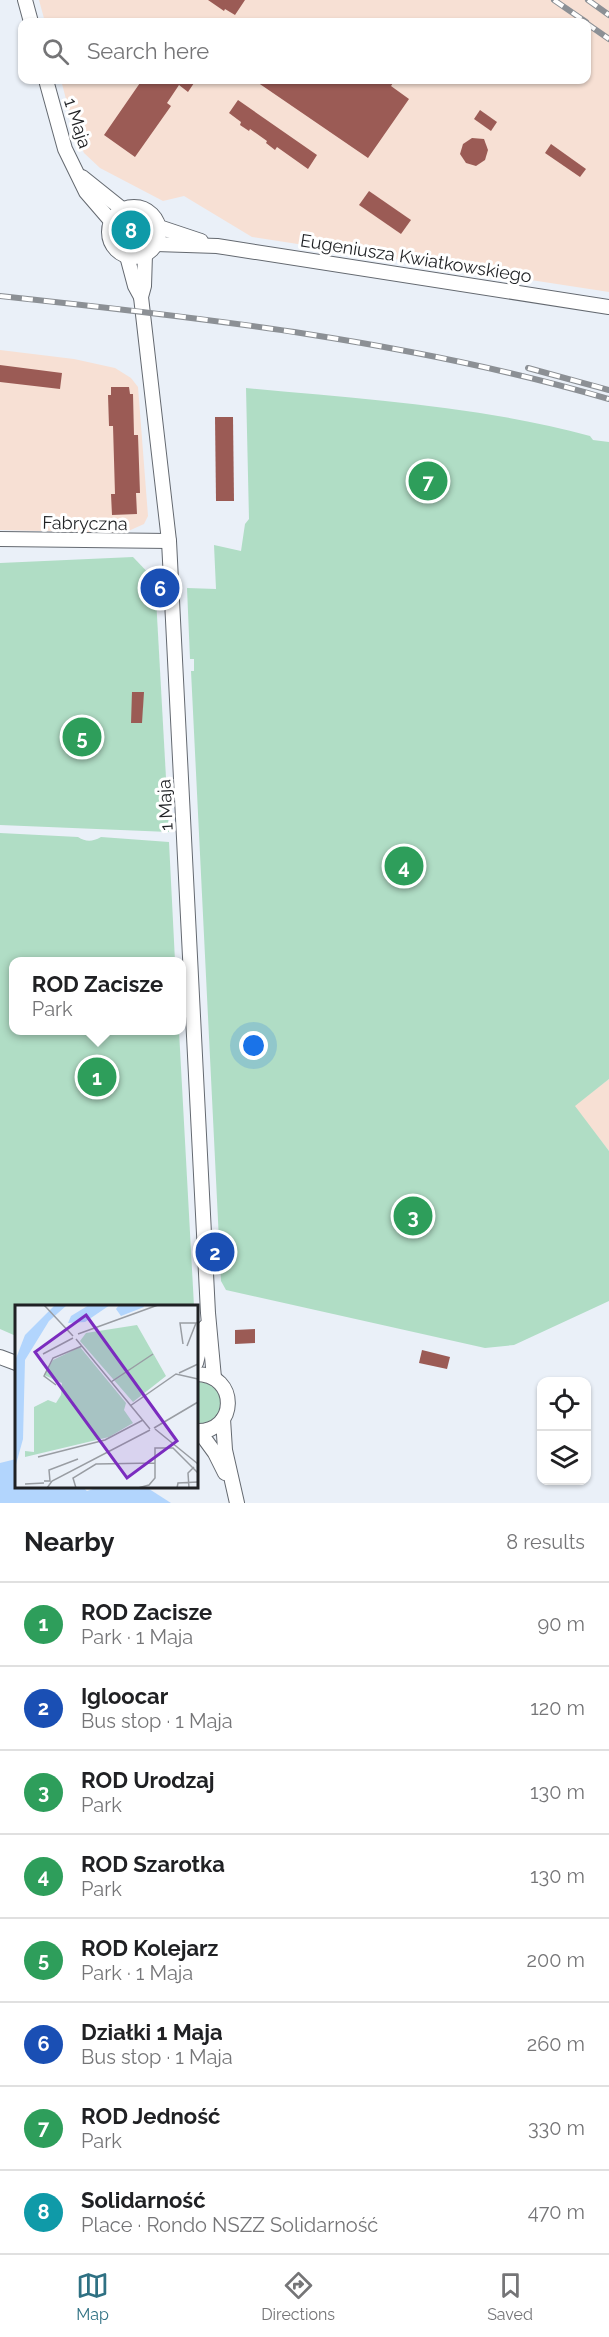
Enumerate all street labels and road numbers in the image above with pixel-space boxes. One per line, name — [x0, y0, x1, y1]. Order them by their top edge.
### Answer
street label: 1 Maja — [60, 95, 96, 151]
street label: Eugeniusza Kwiatkowskiego — [299, 229, 533, 287]
street label: Fabryczna — [42, 512, 128, 534]
street label: 1 Maja — [153, 779, 177, 831]

